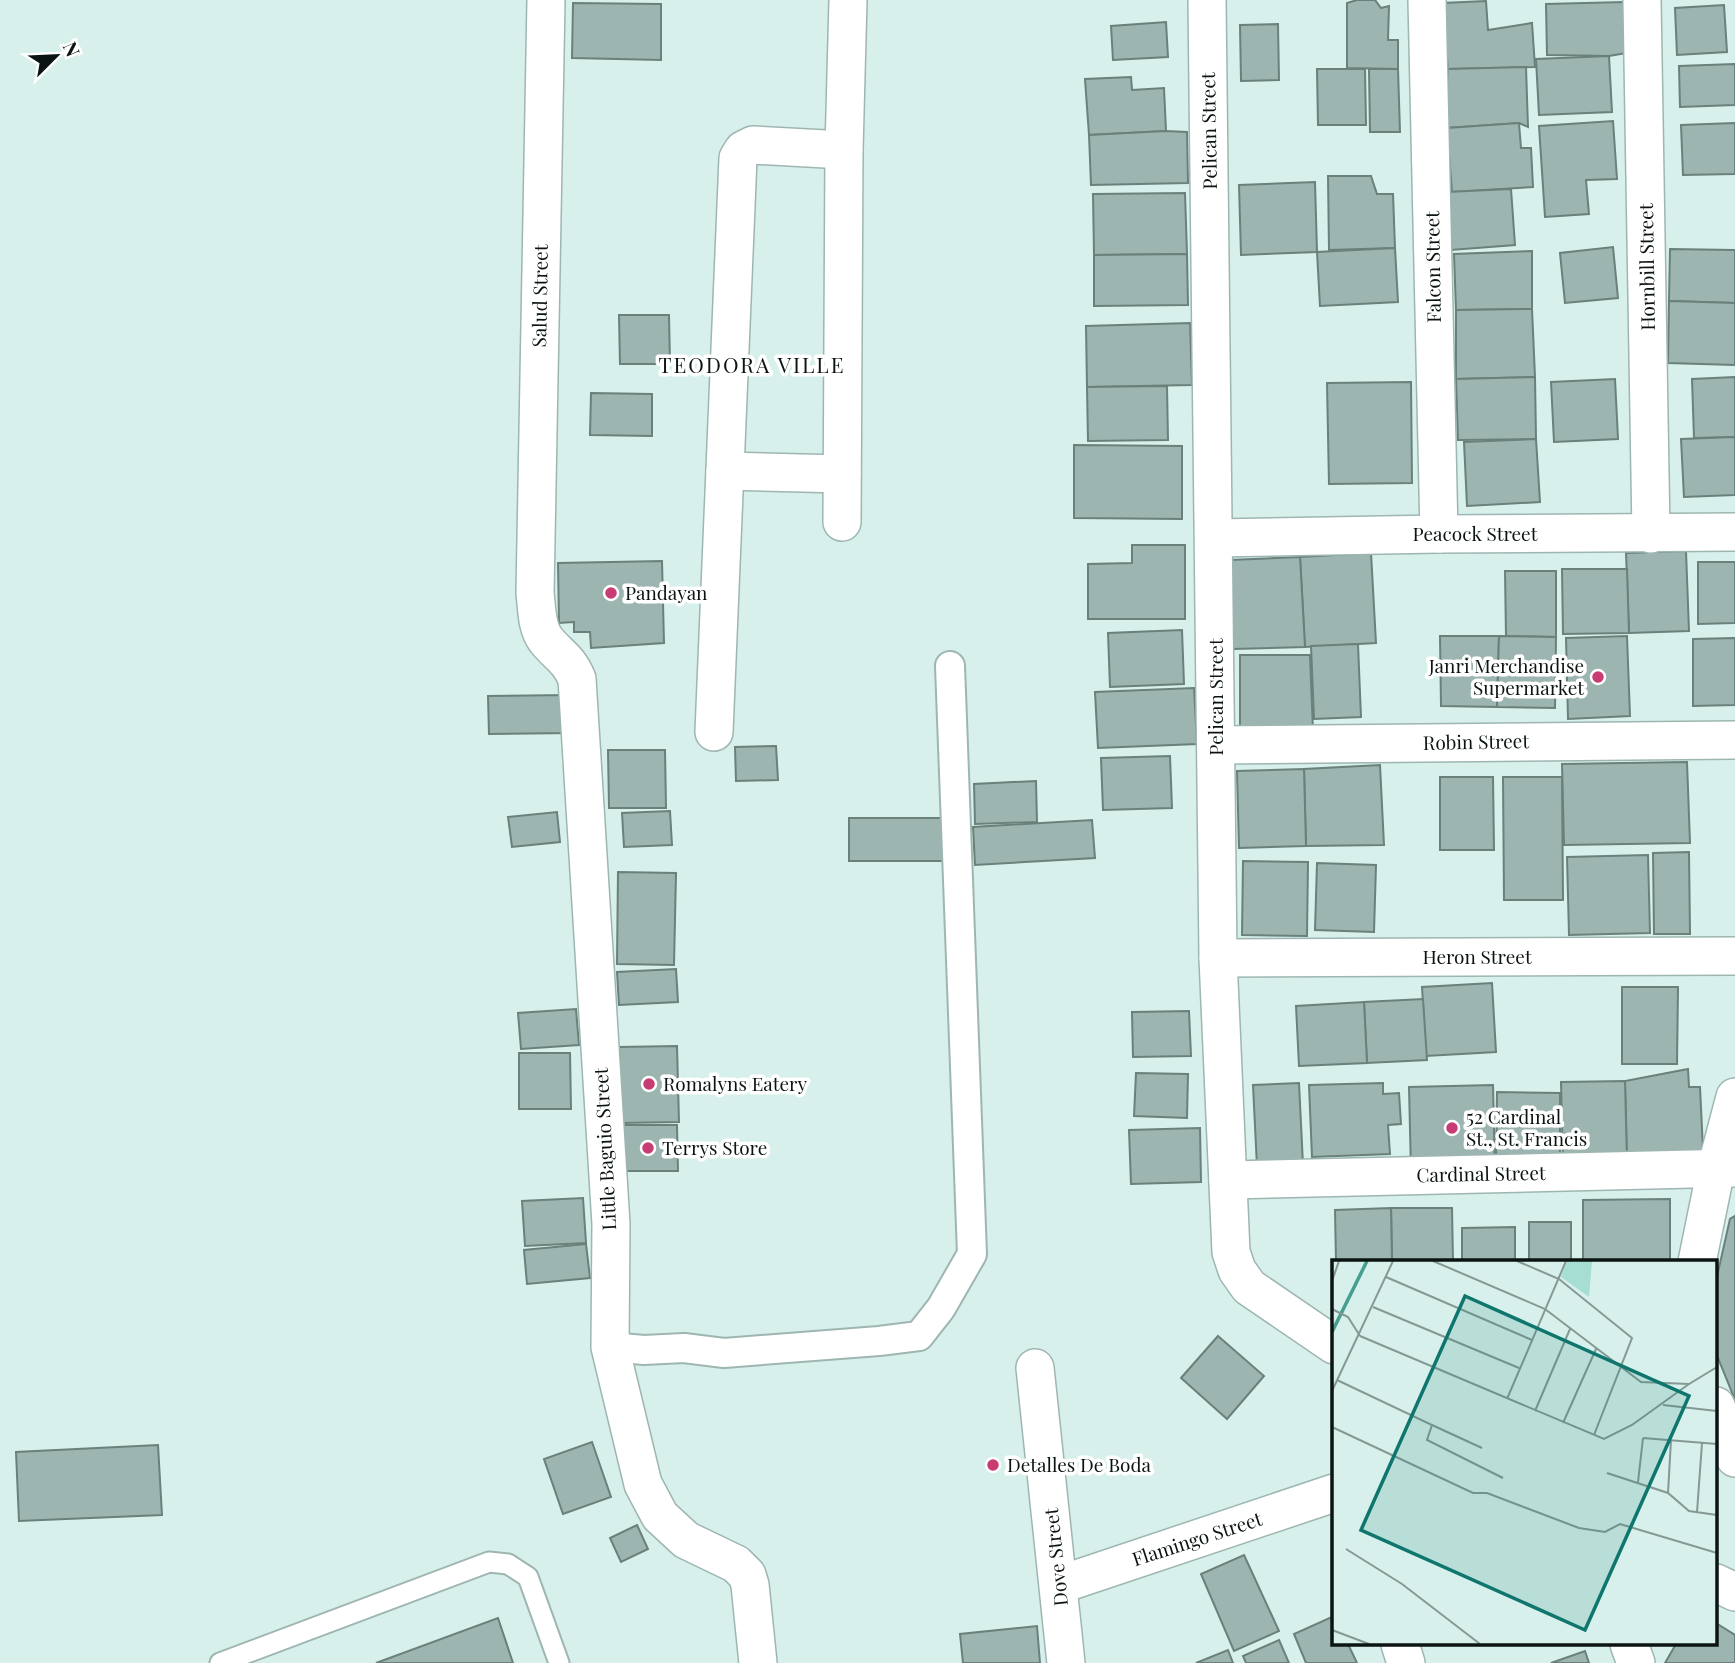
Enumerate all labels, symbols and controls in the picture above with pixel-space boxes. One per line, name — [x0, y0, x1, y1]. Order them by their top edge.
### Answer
north arrow — [21, 21, 91, 91]
text: N — [58, 37, 87, 60]
street label: Pelican Street — [1194, 72, 1222, 190]
street label: Hornbill Street — [1632, 203, 1660, 331]
street label: Falcon Street — [1418, 211, 1446, 323]
street label: Salud Street — [525, 244, 553, 348]
district label: TEODORA VILLE — [659, 350, 846, 378]
street label: Peacock Street — [1413, 520, 1538, 546]
place label: Pandayan — [625, 579, 708, 605]
marker: Pandayan — [603, 585, 619, 601]
street label: Pelican Street — [1202, 638, 1228, 756]
place label: Janri Merchandise Supermarket — [1428, 652, 1584, 700]
marker: Janri Merchandise Supermarket — [1590, 669, 1606, 685]
street label: Robin Street — [1423, 727, 1530, 755]
street label: Heron Street — [1422, 943, 1532, 969]
street label: Little Baguio Street — [587, 1067, 621, 1231]
place label: Romalyns Eatery — [663, 1070, 807, 1096]
marker: Romalyns Eatery — [641, 1076, 657, 1092]
place label: 52 Cardinal St., St. Francis — [1466, 1103, 1587, 1151]
marker: 52 Cardinal St., St. Francis — [1444, 1120, 1460, 1136]
place label: Terrys Store — [662, 1134, 767, 1160]
marker: Terrys Store — [640, 1140, 656, 1156]
street label: Cardinal Street — [1416, 1159, 1546, 1187]
inset map — [1332, 1260, 1718, 1646]
place label: Detalles De Boda — [1007, 1451, 1151, 1477]
marker: Detalles De Boda — [985, 1457, 1001, 1473]
street label: Flamingo Street — [1128, 1505, 1265, 1571]
street label: Dove Street — [1037, 1506, 1073, 1607]

